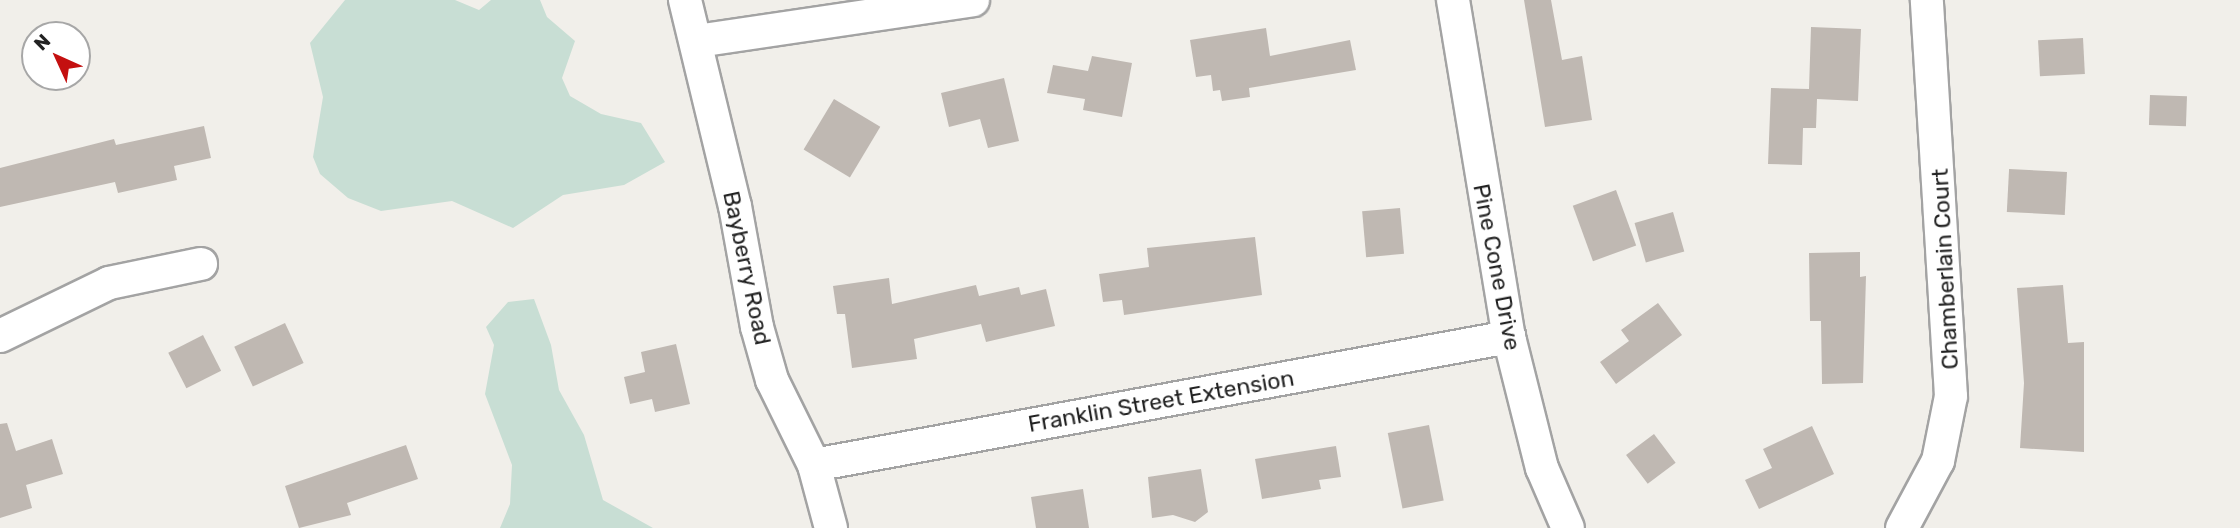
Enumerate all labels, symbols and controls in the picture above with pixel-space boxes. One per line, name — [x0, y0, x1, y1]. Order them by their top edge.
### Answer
north arrow — [21, 21, 91, 91]
text: N — [29, 29, 55, 55]
street label: Chamberlain Court — [1926, 168, 1964, 370]
street label: Pine Cone Drive — [1467, 181, 1527, 353]
street label: Bayberry Road — [717, 188, 777, 348]
street label: Franklin Street Extension — [1026, 364, 1296, 438]

